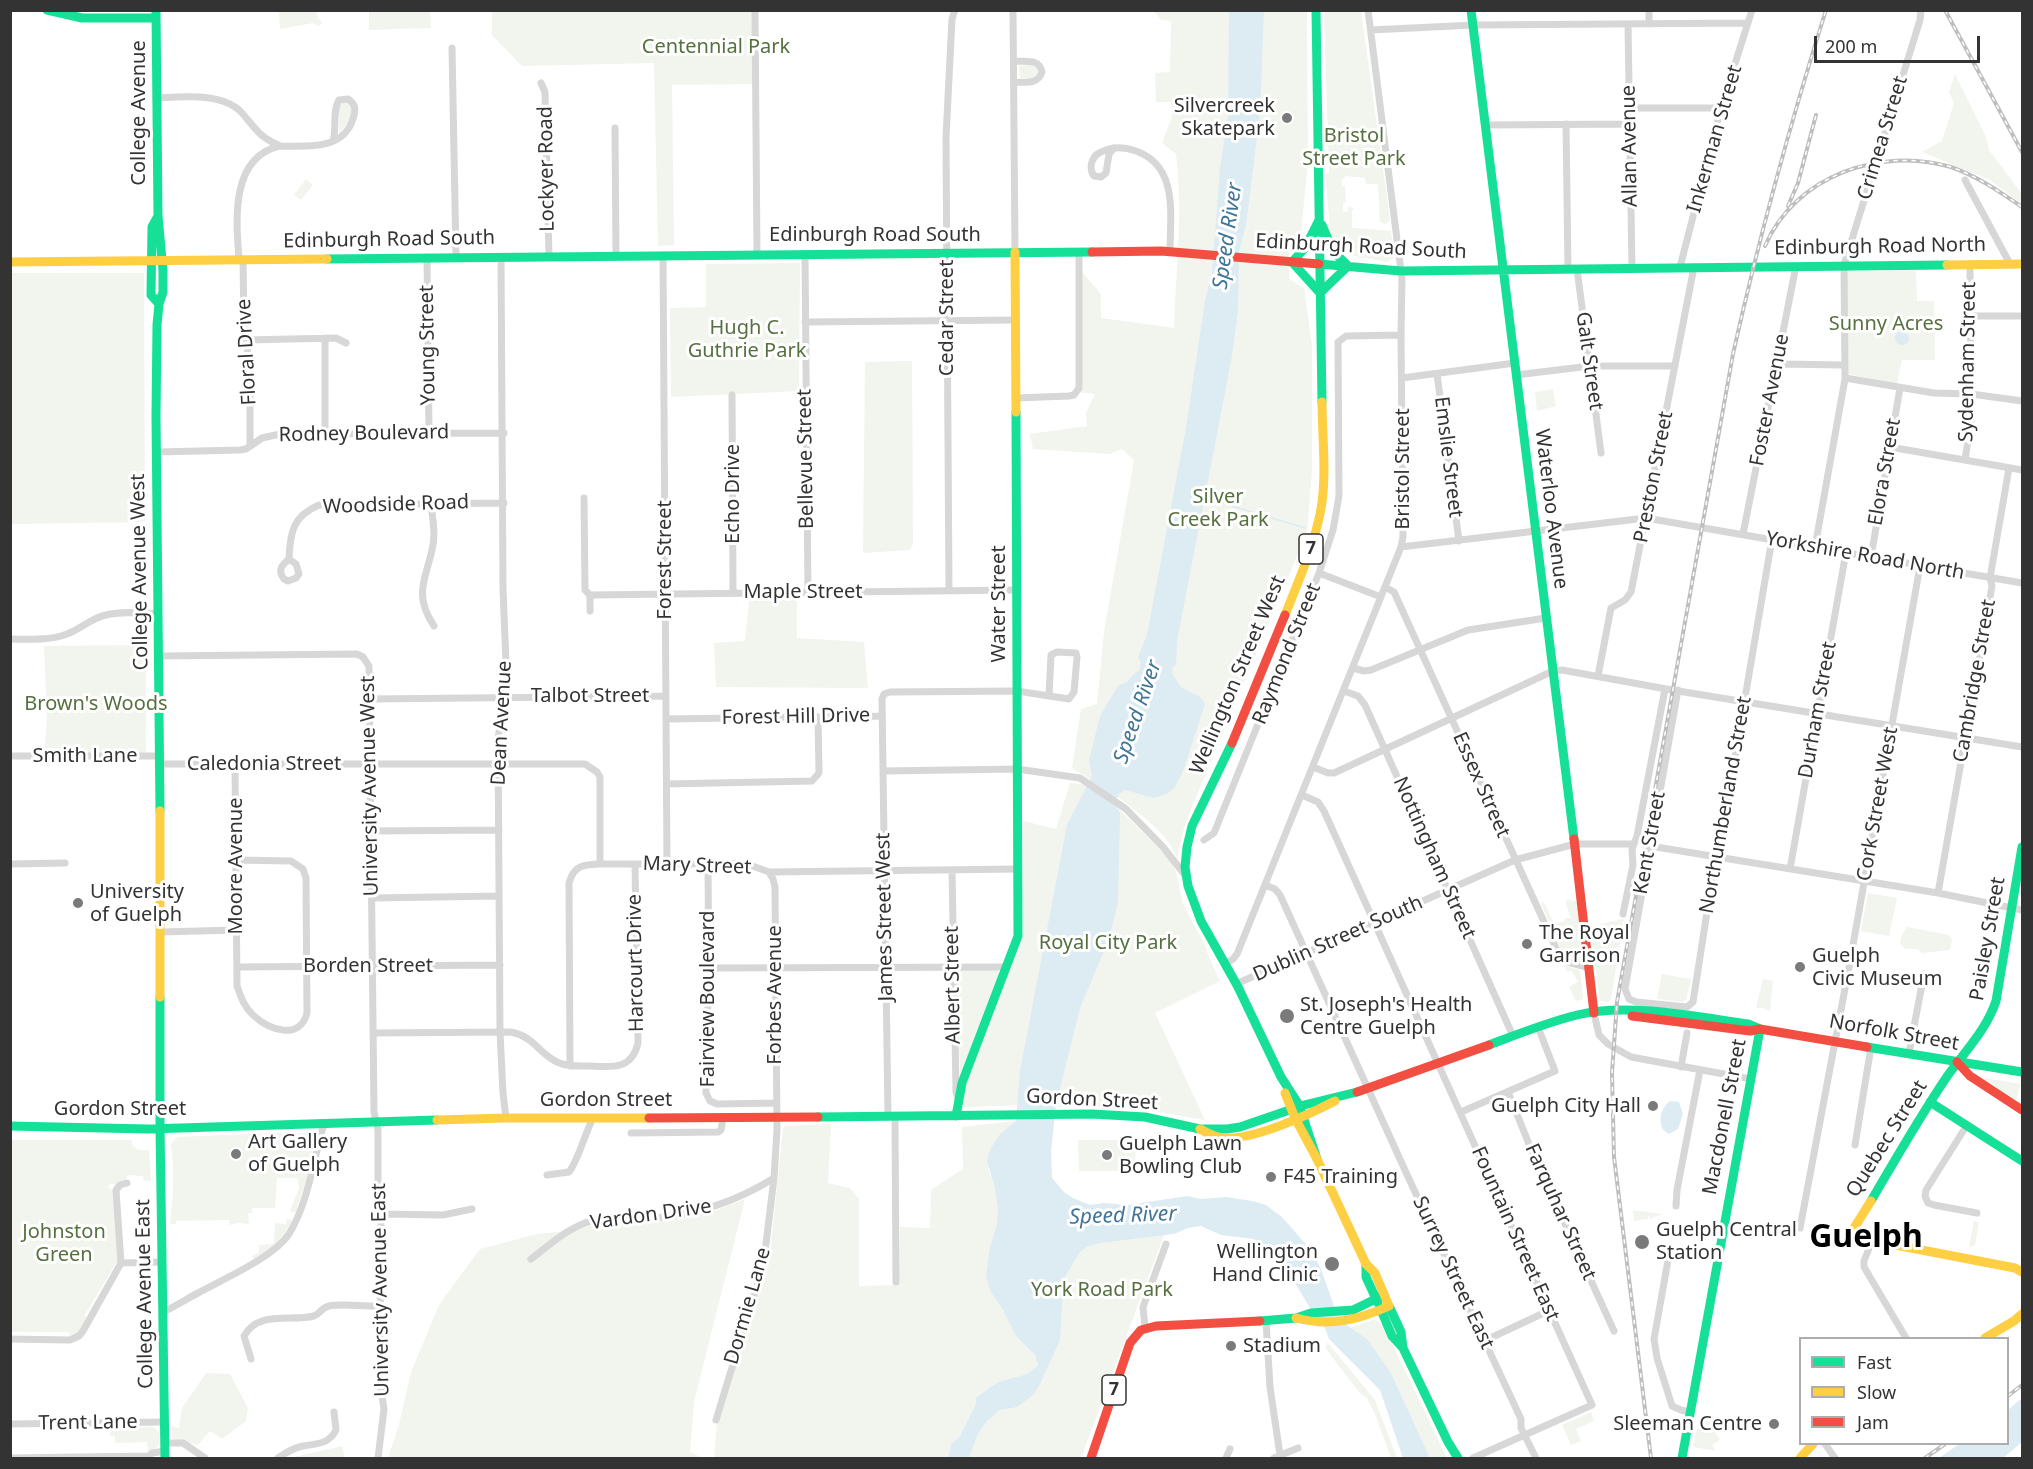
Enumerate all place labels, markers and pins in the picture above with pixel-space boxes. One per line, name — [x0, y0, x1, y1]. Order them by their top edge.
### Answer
place label: Silvercreek Skatepark — [1174, 94, 1275, 141]
marker: Silvercreek Skatepark — [1280, 111, 1294, 125]
place label: University of Guelph — [90, 880, 184, 927]
marker: University of Guelph — [71, 896, 85, 910]
place label: The Royal Garrison — [1539, 921, 1630, 968]
marker: The Royal Garrison — [1520, 937, 1534, 951]
place label: Guelph Civic Museum — [1812, 944, 1942, 991]
marker: Guelph Civic Museum — [1793, 960, 1807, 974]
place label: St. Joseph's Health Centre Guelph — [1300, 993, 1472, 1040]
marker: St. Joseph's Health Centre Guelph — [1278, 1007, 1296, 1025]
place label: Guelph City Hall — [1491, 1094, 1641, 1118]
marker: Guelph City Hall — [1646, 1099, 1660, 1113]
place label: Art Gallery of Guelph — [248, 1130, 347, 1177]
place label: Guelph Lawn Bowling Club — [1119, 1132, 1242, 1179]
marker: Art Gallery of Guelph — [229, 1147, 243, 1161]
marker: Guelph Lawn Bowling Club — [1100, 1148, 1114, 1162]
place label: F45 Training — [1283, 1165, 1398, 1189]
marker: F45 Training — [1264, 1170, 1278, 1184]
place label: Guelph Central Station — [1656, 1218, 1797, 1265]
marker: Guelph Central Station — [1633, 1233, 1651, 1251]
place label: Wellington Hand Clinic — [1212, 1240, 1318, 1287]
marker: Wellington Hand Clinic — [1323, 1255, 1341, 1273]
place label: Stadium — [1243, 1334, 1321, 1358]
marker: Stadium — [1224, 1339, 1238, 1353]
place label: Sleeman Centre — [1613, 1412, 1762, 1436]
marker: Sleeman Centre — [1767, 1417, 1781, 1431]

